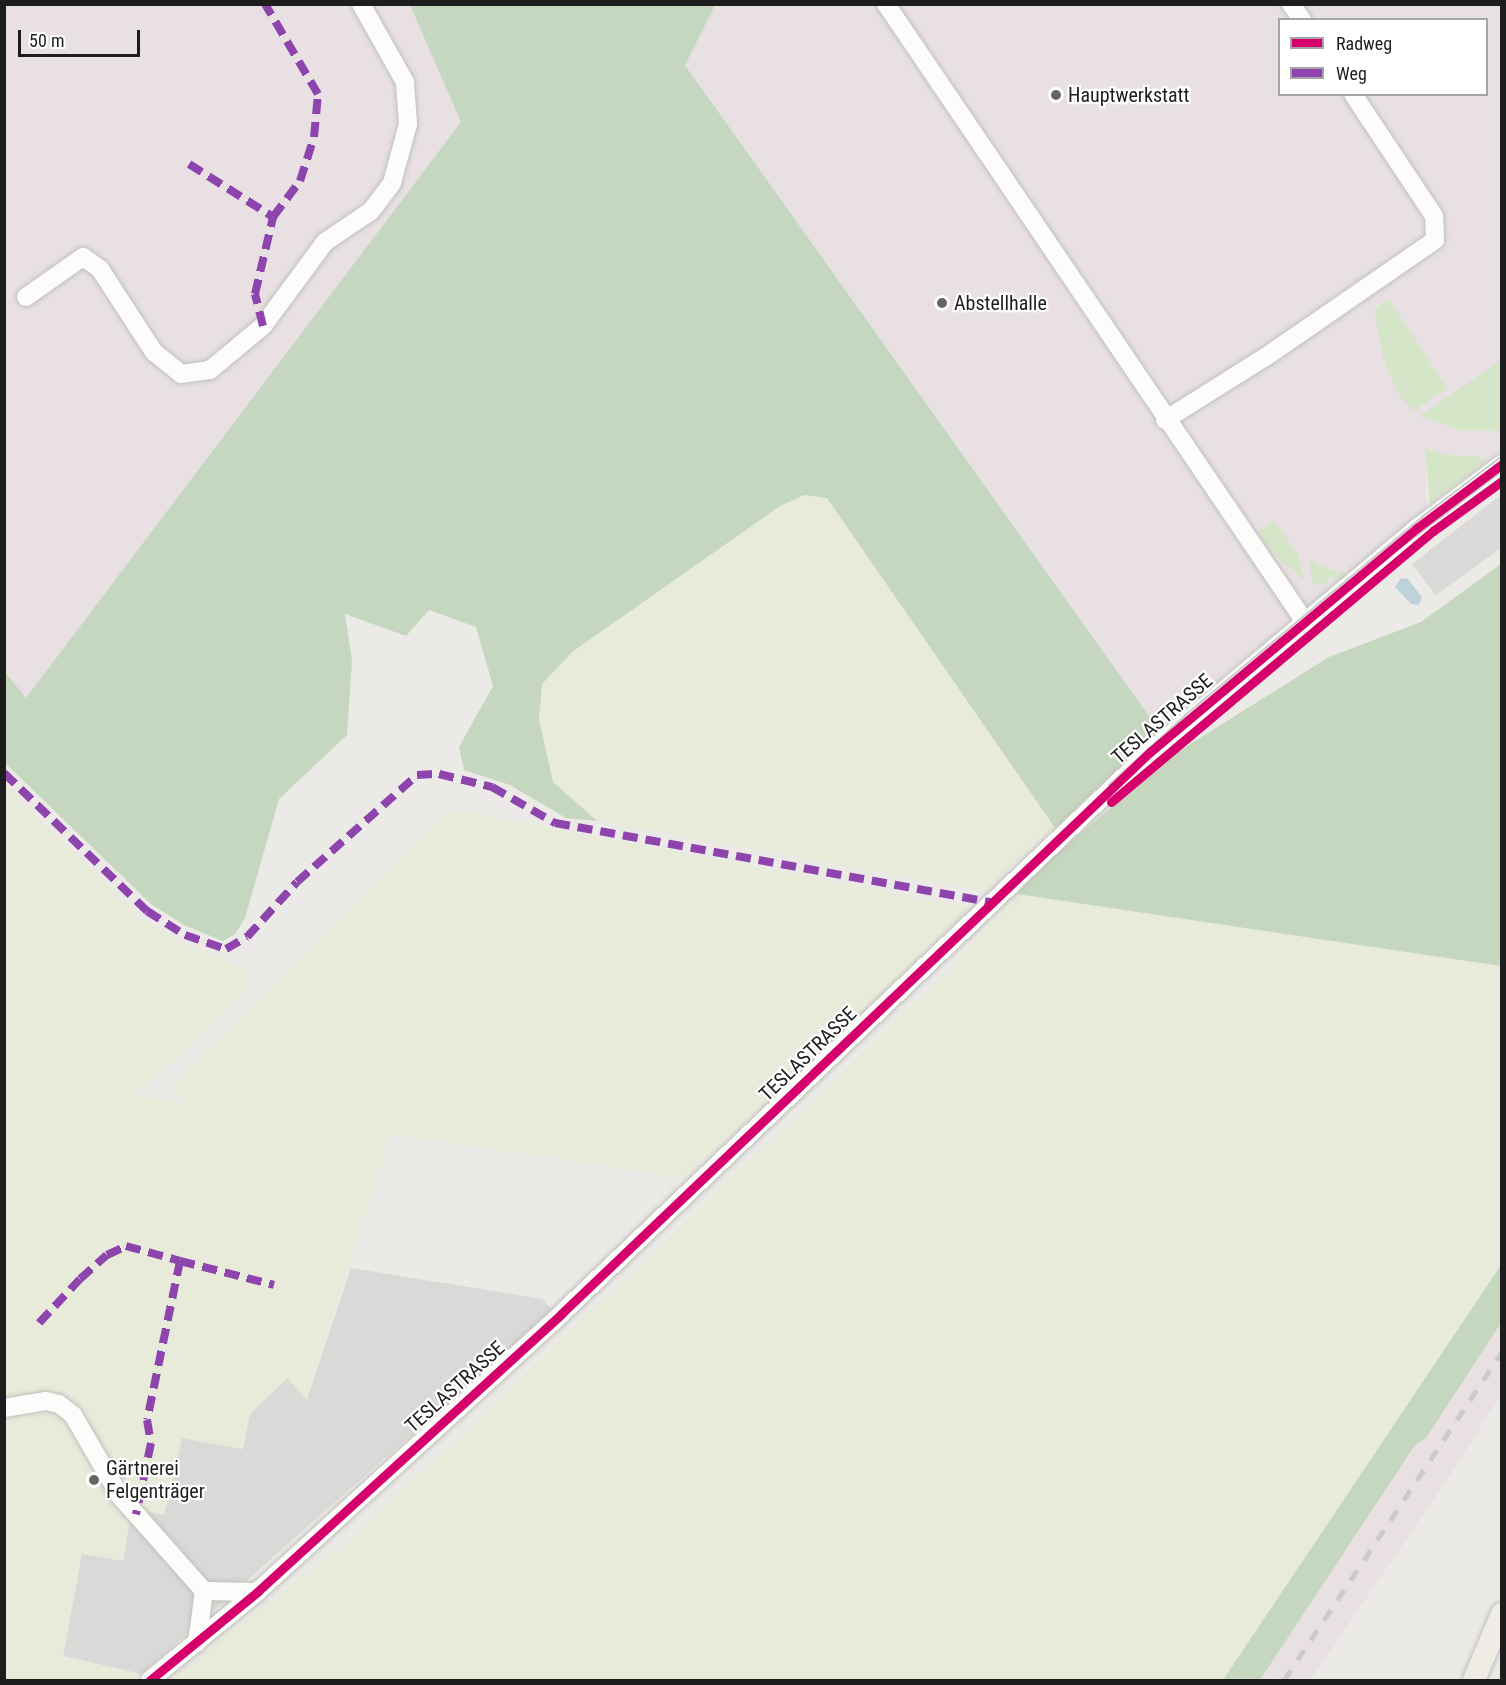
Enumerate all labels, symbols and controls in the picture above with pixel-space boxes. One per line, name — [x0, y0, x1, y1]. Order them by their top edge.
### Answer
scale bar — [21, 18, 142, 56]
legend — [1278, 18, 1488, 96]
text: 50 m — [29, 30, 64, 51]
text: Radweg — [1336, 33, 1392, 54]
text: Weg — [1336, 63, 1367, 84]
place label: Hauptwerkstatt — [1068, 83, 1189, 107]
marker: Hauptwerkstatt — [1049, 88, 1063, 102]
place label: Abstellhalle — [954, 291, 1047, 315]
marker: Abstellhalle — [935, 296, 949, 310]
street label: TESLASTRASSE — [1107, 669, 1217, 769]
street label: TESLASTRASSE — [755, 1002, 861, 1106]
street label: TESLASTRASSE — [400, 1336, 510, 1438]
place label: Gärtnerei Felgenträger — [106, 1456, 205, 1503]
marker: Gärtnerei Felgenträger — [87, 1473, 101, 1487]

